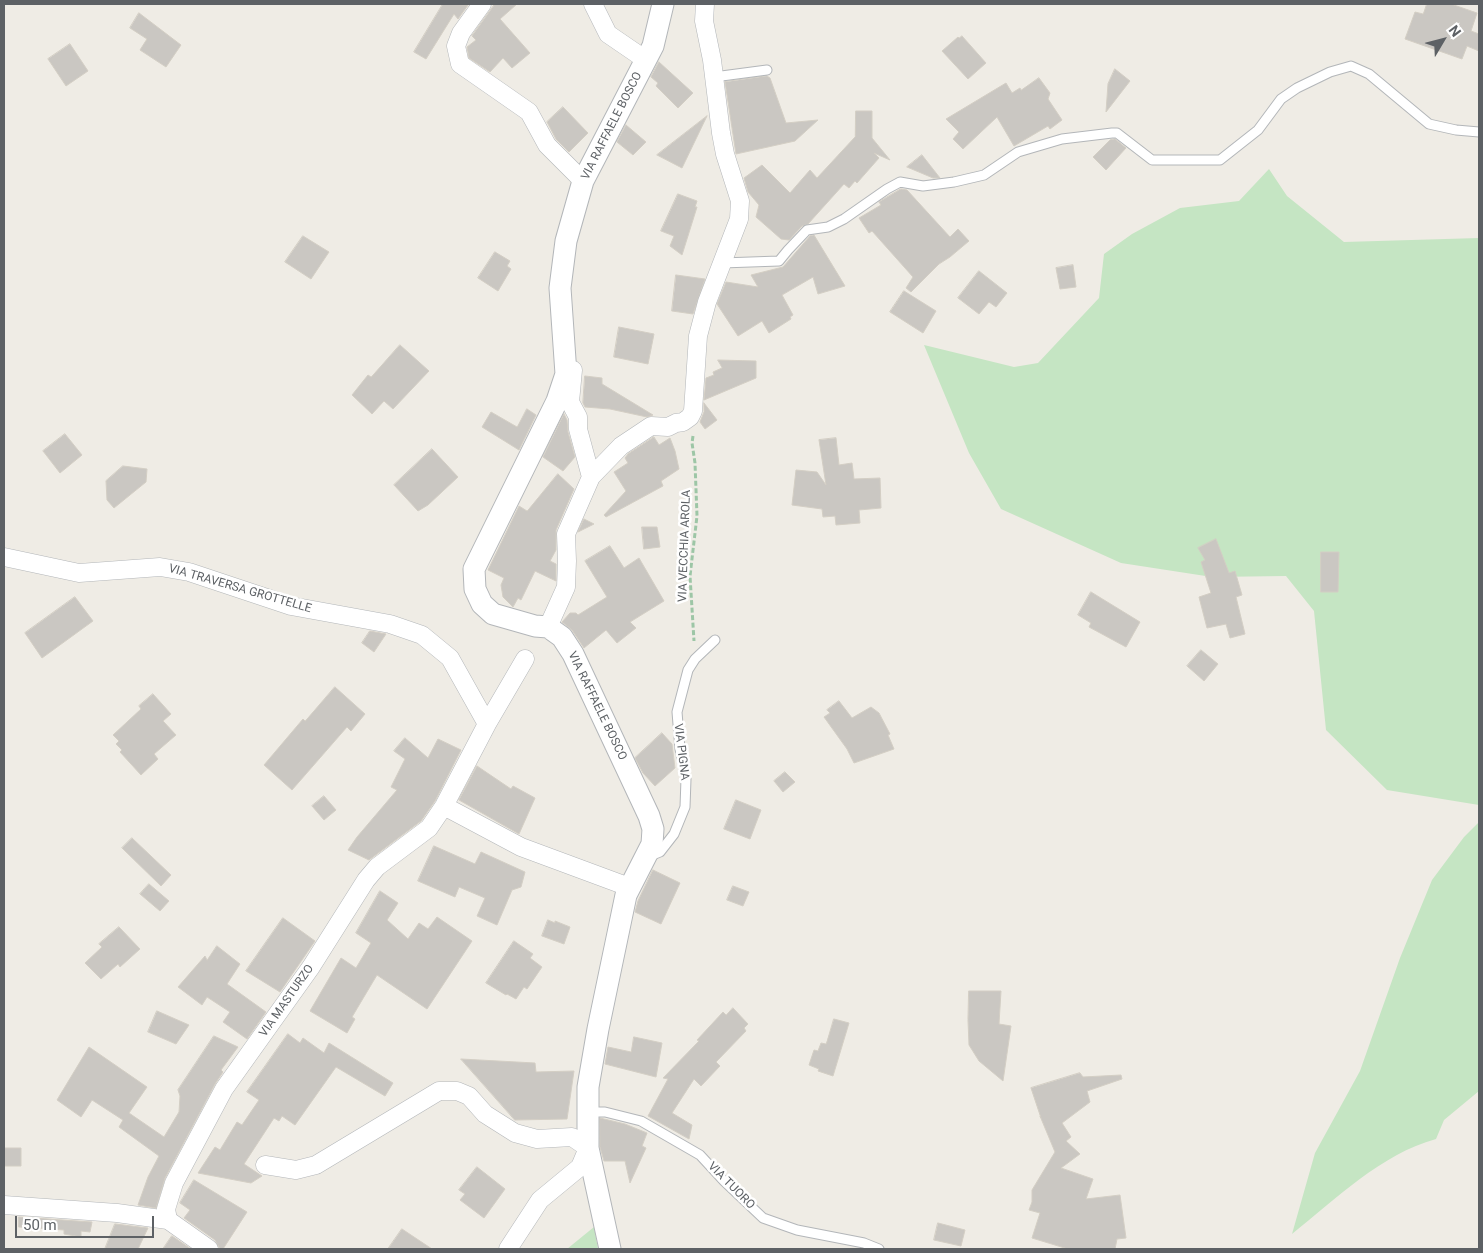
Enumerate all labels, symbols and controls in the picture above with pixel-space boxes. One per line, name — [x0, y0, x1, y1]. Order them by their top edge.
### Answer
north arrow — [1418, 15, 1468, 65]
text: N — [1446, 22, 1464, 40]
street label: VIA RAFFAELE BOSCO — [579, 70, 645, 182]
street label: VIA VECCHIA AROLA — [676, 490, 694, 602]
street label: VIA TRAVERSA GROTTELLE — [167, 562, 313, 616]
street label: VIA RAFFAELE BOSCO — [564, 649, 630, 763]
street label: VIA PIGNA — [670, 723, 692, 781]
street label: VIA MASTURZO — [257, 962, 317, 1040]
street label: VIA TUORO — [704, 1159, 758, 1213]
scale bar — [18, 1206, 156, 1238]
text: 50 m — [23, 1216, 57, 1234]

